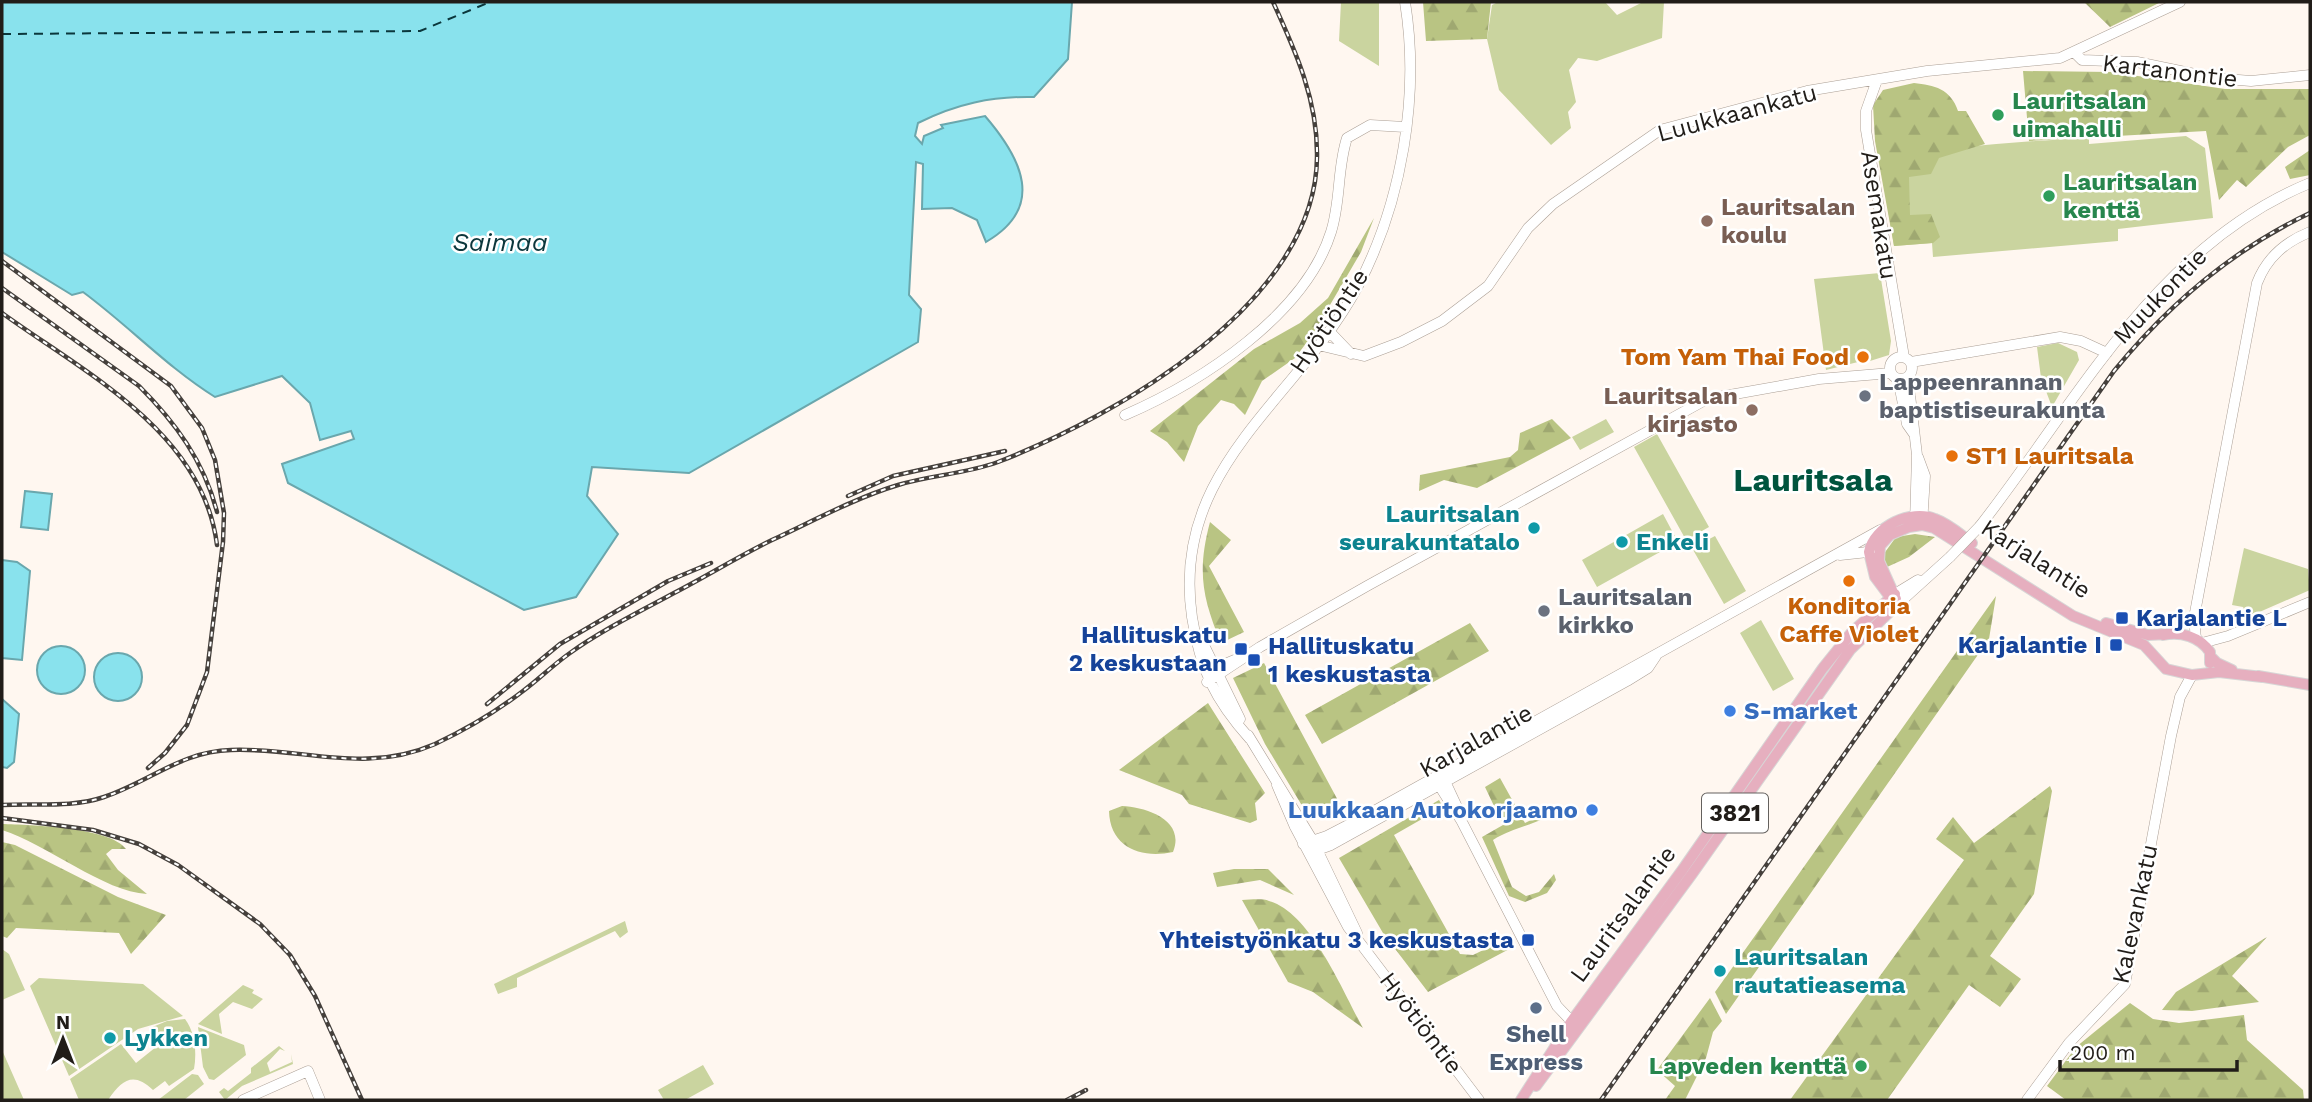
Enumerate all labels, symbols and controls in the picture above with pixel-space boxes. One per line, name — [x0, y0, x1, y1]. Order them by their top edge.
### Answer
street label: Kartanontie — [2101, 49, 2239, 93]
street label: Luukkaankatu — [1654, 78, 1820, 148]
place label: Lauritsalan uimahalli — [2012, 87, 2147, 143]
marker: Lauritsalan uimahalli — [1990, 107, 2006, 123]
street label: Asemakatu — [1855, 149, 1903, 281]
place label: Lauritsalan kenttä — [2063, 168, 2198, 224]
marker: Lauritsalan kenttä — [2041, 188, 2057, 204]
place label: Lauritsalan koulu — [1721, 193, 1856, 249]
marker: Lauritsalan koulu — [1699, 213, 1715, 229]
water label: Saimaa — [452, 227, 548, 257]
street label: Muukontie — [2107, 242, 2213, 350]
street label: Hyötiöntie — [1284, 263, 1374, 379]
place label: Tom Yam Thai Food — [1621, 343, 1849, 371]
marker: Tom Yam Thai Food — [1855, 349, 1871, 365]
place label: Lappeenrannan baptistiseurakunta — [1879, 368, 2105, 424]
place label: Lauritsalan kirjasto — [1604, 382, 1738, 438]
marker: Lappeenrannan baptistiseurakunta — [1857, 388, 1873, 404]
marker: Lauritsalan kirjasto — [1744, 402, 1760, 418]
place label: ST1 Lauritsala — [1966, 442, 2134, 470]
marker: ST1 Lauritsala — [1944, 448, 1960, 464]
district label: Lauritsala — [1733, 461, 1893, 499]
place label: Lauritsalan seurakuntatalo — [1339, 500, 1520, 556]
street label: Karjalantie — [1976, 513, 2096, 605]
marker: Lauritsalan seurakuntatalo — [1526, 520, 1542, 536]
place label: Enkeli — [1636, 528, 1709, 556]
marker: Enkeli — [1614, 534, 1630, 550]
marker: Konditoria Caffe Violet — [1841, 573, 1857, 589]
place label: Lauritsalan kirkko — [1558, 583, 1693, 639]
place label: Konditoria Caffe Violet — [1779, 592, 1919, 648]
marker: Lauritsalan kirkko — [1536, 603, 1552, 619]
place label: Karjalantie L — [2136, 604, 2287, 632]
marker: Karjalantie L — [2114, 610, 2130, 626]
place label: Hallituskatu 2 keskustaan — [1069, 621, 1227, 677]
place label: Karjalantie I — [1958, 631, 2102, 659]
place label: Hallituskatu 1 keskustasta — [1268, 632, 1431, 688]
marker: Karjalantie I — [2108, 637, 2124, 653]
marker: Hallituskatu 2 keskustaan — [1233, 641, 1249, 657]
marker: Hallituskatu 1 keskustasta — [1246, 652, 1262, 668]
place label: S-market — [1744, 697, 1858, 725]
street label: Karjalantie — [1415, 699, 1537, 783]
marker: S-market — [1722, 703, 1738, 719]
road number: 3821 — [1702, 793, 1768, 832]
place label: Luukkaan Autokorjaamo — [1288, 796, 1578, 824]
marker: Luukkaan Autokorjaamo — [1584, 802, 1600, 818]
street label: Lauritsalantie — [1564, 841, 1682, 987]
street label: Kalevankatu — [2107, 842, 2163, 986]
place label: Yhteistyönkatu 3 keskustasta — [1159, 926, 1514, 954]
marker: Yhteistyönkatu 3 keskustasta — [1520, 932, 1536, 948]
place label: Lauritsalan rautatieasema — [1734, 943, 1906, 999]
marker: Lauritsalan rautatieasema — [1712, 963, 1728, 979]
street label: Hyötiöntie — [1374, 967, 1468, 1079]
marker: Shell Express — [1528, 1000, 1544, 1016]
north arrow — [28, 1004, 98, 1074]
text: N — [56, 1011, 70, 1034]
place label: Shell Express — [1489, 1020, 1583, 1076]
place label: Lykken — [124, 1024, 208, 1052]
scale bar — [2060, 1028, 2237, 1072]
marker: Lykken — [102, 1030, 118, 1046]
text: 200 m — [2070, 1040, 2136, 1065]
place label: Lapveden kenttä — [1649, 1052, 1847, 1080]
marker: Lapveden kenttä — [1853, 1058, 1869, 1074]

